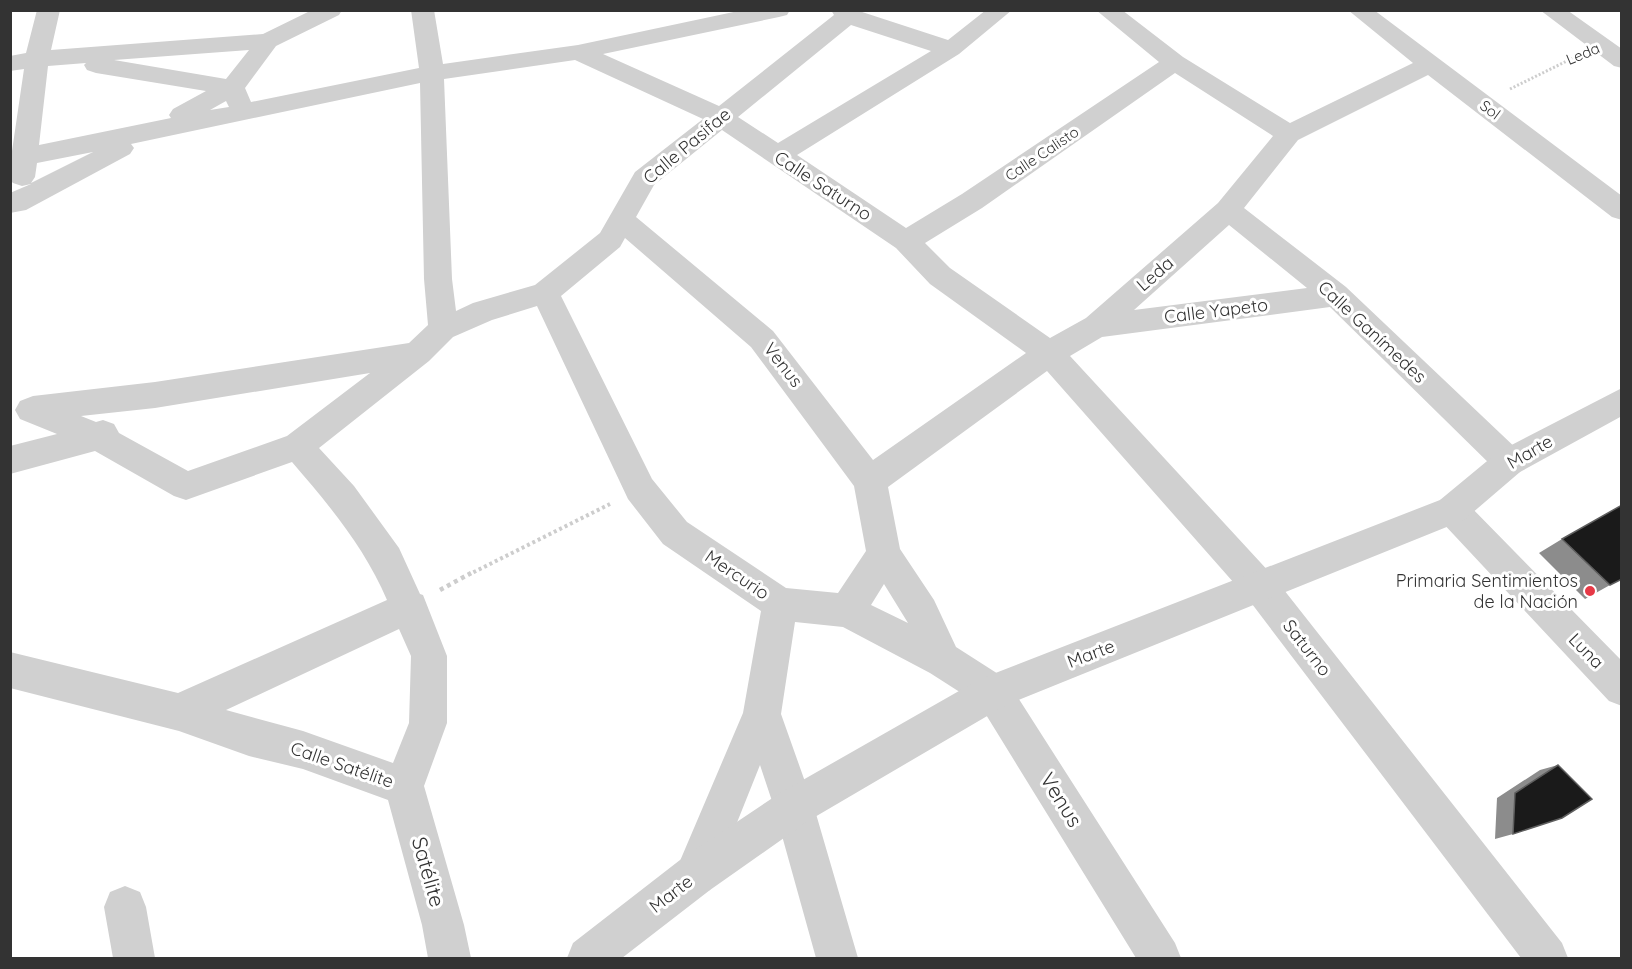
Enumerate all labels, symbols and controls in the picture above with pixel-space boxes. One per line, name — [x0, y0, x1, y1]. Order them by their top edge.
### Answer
street label: Leda — [1563, 38, 1602, 69]
street label: Sol — [1476, 96, 1504, 123]
street label: Calle Pasifae — [638, 102, 735, 189]
street label: Calle Calisto — [1001, 122, 1082, 185]
street label: Calle Saturno — [770, 146, 876, 226]
street label: Leda — [1131, 251, 1178, 296]
street label: Calle Ganímedes — [1313, 276, 1431, 388]
street label: Calle Yapeto — [1163, 293, 1269, 328]
street label: Venus — [759, 338, 808, 392]
street label: Marte — [1503, 429, 1557, 474]
street label: Mercurio — [701, 545, 774, 604]
place label: Primaria Sentimientos de la Nación — [1396, 569, 1578, 613]
marker: Primaria Sentimientos de la Nación — [1583, 584, 1597, 598]
street label: Saturno — [1278, 615, 1337, 681]
street label: Luna — [1564, 628, 1609, 673]
street label: Marte — [1064, 634, 1118, 673]
street label: Calle Satélite — [288, 736, 397, 793]
street label: Venus — [1035, 767, 1089, 832]
street label: Satélite — [407, 834, 451, 910]
street label: Marte — [644, 869, 697, 918]

